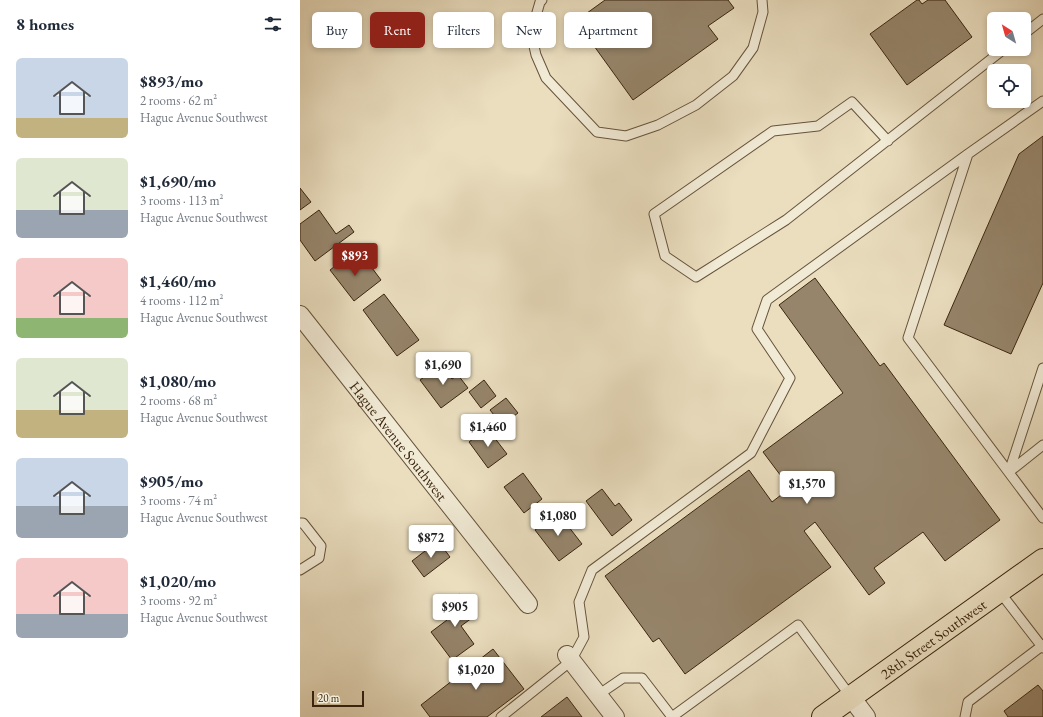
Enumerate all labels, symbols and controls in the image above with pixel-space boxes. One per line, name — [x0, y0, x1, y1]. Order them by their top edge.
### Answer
chip: Buy — [312, 12, 362, 48]
chip: Rent — [370, 12, 425, 48]
chip: Filters — [433, 12, 494, 48]
chip: New — [502, 12, 556, 48]
chip: Apartment — [564, 12, 652, 48]
north arrow — [987, 12, 1031, 56]
map controls — [987, 12, 1031, 108]
text: 8 homes — [16, 13, 74, 35]
icon: filters — [262, 13, 284, 35]
button: locate — [987, 64, 1031, 108]
text: $893/mo — [140, 70, 203, 92]
icon: home — [48, 74, 96, 122]
text: 2 rooms · 62 m² — [140, 92, 217, 109]
text: Hague Avenue Southwest — [140, 109, 268, 126]
text: $1,690/mo — [140, 170, 216, 192]
icon: home — [48, 174, 96, 222]
text: 3 rooms · 113 m² — [140, 192, 224, 209]
text: Hague Avenue Southwest — [140, 209, 268, 226]
pin: $893 — [331, 243, 379, 277]
text: $893 — [342, 247, 368, 264]
text: $1,460/mo — [140, 270, 216, 292]
icon: home — [48, 274, 96, 322]
text: 4 rooms · 112 m² — [140, 292, 224, 309]
text: Hague Avenue Southwest — [140, 309, 268, 326]
pin: $1,690 — [410, 352, 476, 386]
text: $1,690 — [425, 356, 461, 373]
text: $1,080/mo — [140, 370, 216, 392]
icon: home — [48, 374, 96, 422]
street label: Hague Avenue Southwest — [346, 377, 452, 505]
text: 2 rooms · 68 m² — [140, 392, 217, 409]
text: Hague Avenue Southwest — [140, 409, 268, 426]
pin: $1,460 — [455, 414, 521, 448]
text: $1,460 — [470, 418, 506, 435]
text: $905/mo — [140, 470, 203, 492]
pin: $1,570 — [774, 471, 840, 505]
icon: home — [48, 474, 96, 522]
text: $1,570 — [789, 475, 825, 492]
text: 3 rooms · 74 m² — [140, 492, 217, 509]
pin: $1,080 — [525, 503, 591, 537]
text: $1,080 — [540, 507, 576, 524]
text: Hague Avenue Southwest — [140, 509, 268, 526]
pin: $872 — [407, 525, 455, 559]
text: $872 — [418, 529, 444, 546]
text: $1,020/mo — [140, 570, 216, 592]
icon: home — [48, 574, 96, 622]
text: 3 rooms · 92 m² — [140, 592, 217, 609]
pin: $905 — [431, 594, 479, 628]
street label: 28th Street Southwest — [876, 594, 990, 683]
text: $905 — [442, 598, 468, 615]
text: Hague Avenue Southwest — [140, 609, 268, 626]
pin: $1,020 — [443, 657, 509, 691]
text: $1,020 — [458, 661, 494, 678]
scale bar — [312, 689, 364, 708]
text: 20 m — [318, 691, 339, 705]

